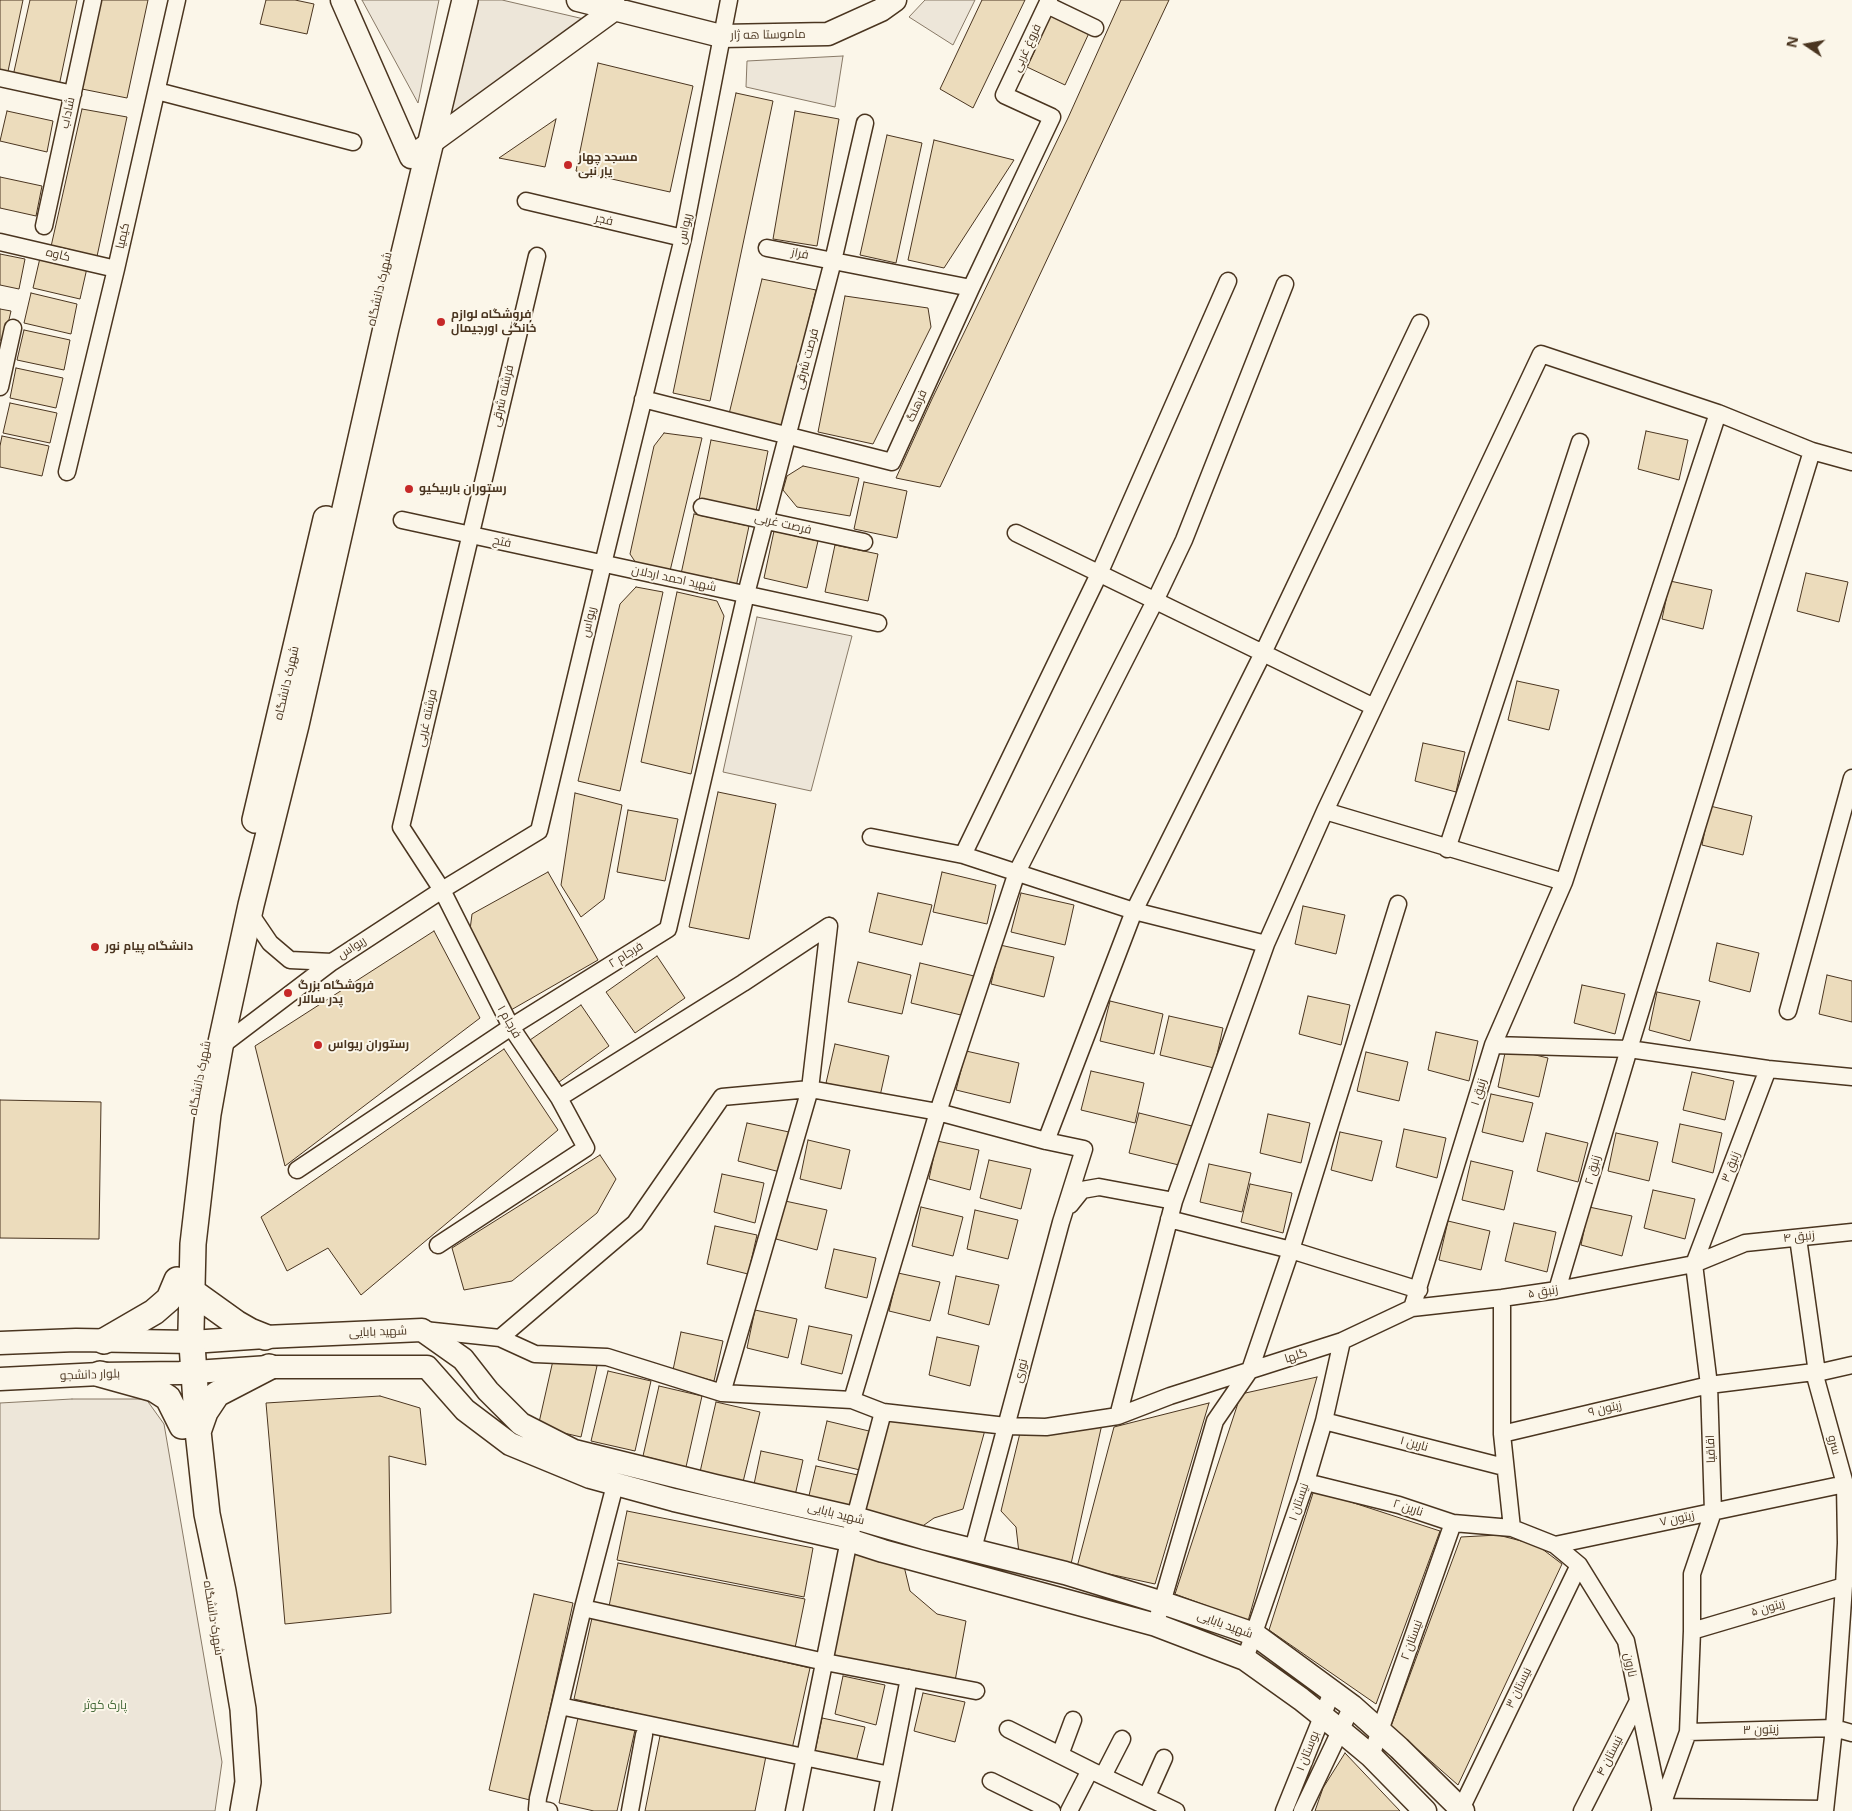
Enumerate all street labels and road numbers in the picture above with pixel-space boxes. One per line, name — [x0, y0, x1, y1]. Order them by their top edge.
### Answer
street label: فروغ غربی — [1010, 22, 1044, 74]
street label: ماموستا هه ژار — [730, 27, 806, 43]
street label: شاداب — [58, 96, 78, 130]
street label: فجر — [594, 211, 614, 229]
street label: ریواس — [675, 212, 695, 246]
street label: کیمیا — [113, 222, 133, 250]
street label: کاوه — [44, 245, 72, 265]
street label: فراز — [790, 245, 810, 263]
street label: شهرک دانشگاه — [364, 251, 396, 327]
street label: فرصت شرقی — [792, 327, 822, 391]
street label: فرشته شرقی — [489, 364, 517, 428]
street label: فرهنگ — [904, 388, 930, 424]
street label: فرصت غربی — [753, 510, 813, 538]
street label: فتح — [492, 533, 512, 551]
street label: شهید احمد اردلان — [630, 563, 718, 595]
street label: ریواس — [578, 605, 600, 639]
street label: شهرک دانشگاه — [271, 645, 303, 721]
street label: فرشته غربی — [413, 688, 441, 748]
street label: ریواس — [335, 934, 369, 962]
street label: فرجام ۲ — [606, 939, 646, 971]
street label: فرجام ۱ — [494, 1003, 524, 1041]
street label: شهرک دانشگاه — [186, 1040, 214, 1116]
street label: زنبق ۱ — [1468, 1077, 1490, 1107]
street label: زنبق ۳ — [1719, 1150, 1743, 1184]
street label: زنبق ۲ — [1582, 1154, 1604, 1186]
street label: زنبق ۴ — [1782, 1228, 1816, 1246]
street label: زنبق ۵ — [1527, 1283, 1559, 1301]
street label: شهید بابایی — [349, 1324, 407, 1340]
street label: گلها — [1283, 1346, 1309, 1366]
street label: نوری — [1011, 1358, 1031, 1384]
street label: بلوار دانشجو — [60, 1367, 120, 1383]
street label: زیتون ۹ — [1587, 1398, 1623, 1420]
street label: نارین ۱ — [1398, 1433, 1430, 1455]
street label: سرو — [1824, 1434, 1844, 1456]
street label: اقاقیا — [1703, 1435, 1719, 1463]
street label: نیستان ۱ — [1286, 1481, 1312, 1523]
street label: نارین ۲ — [1391, 1496, 1425, 1520]
street label: شهید بابایی — [806, 1500, 866, 1528]
street label: زیتون ۷ — [1658, 1508, 1696, 1530]
street label: شهرک دانشگاه — [200, 1580, 226, 1656]
street label: زیتون ۵ — [1749, 1596, 1787, 1620]
street label: شهید بابایی — [1195, 1608, 1255, 1642]
street label: نیستان ۲ — [1398, 1618, 1426, 1662]
street label: نارون — [1621, 1652, 1639, 1678]
street label: نیستان ۳ — [1503, 1665, 1535, 1711]
street label: زیتون ۳ — [1743, 1722, 1779, 1738]
street label: بوستان ۱ — [1293, 1729, 1323, 1773]
street label: نیستان ۴ — [1594, 1733, 1626, 1779]

